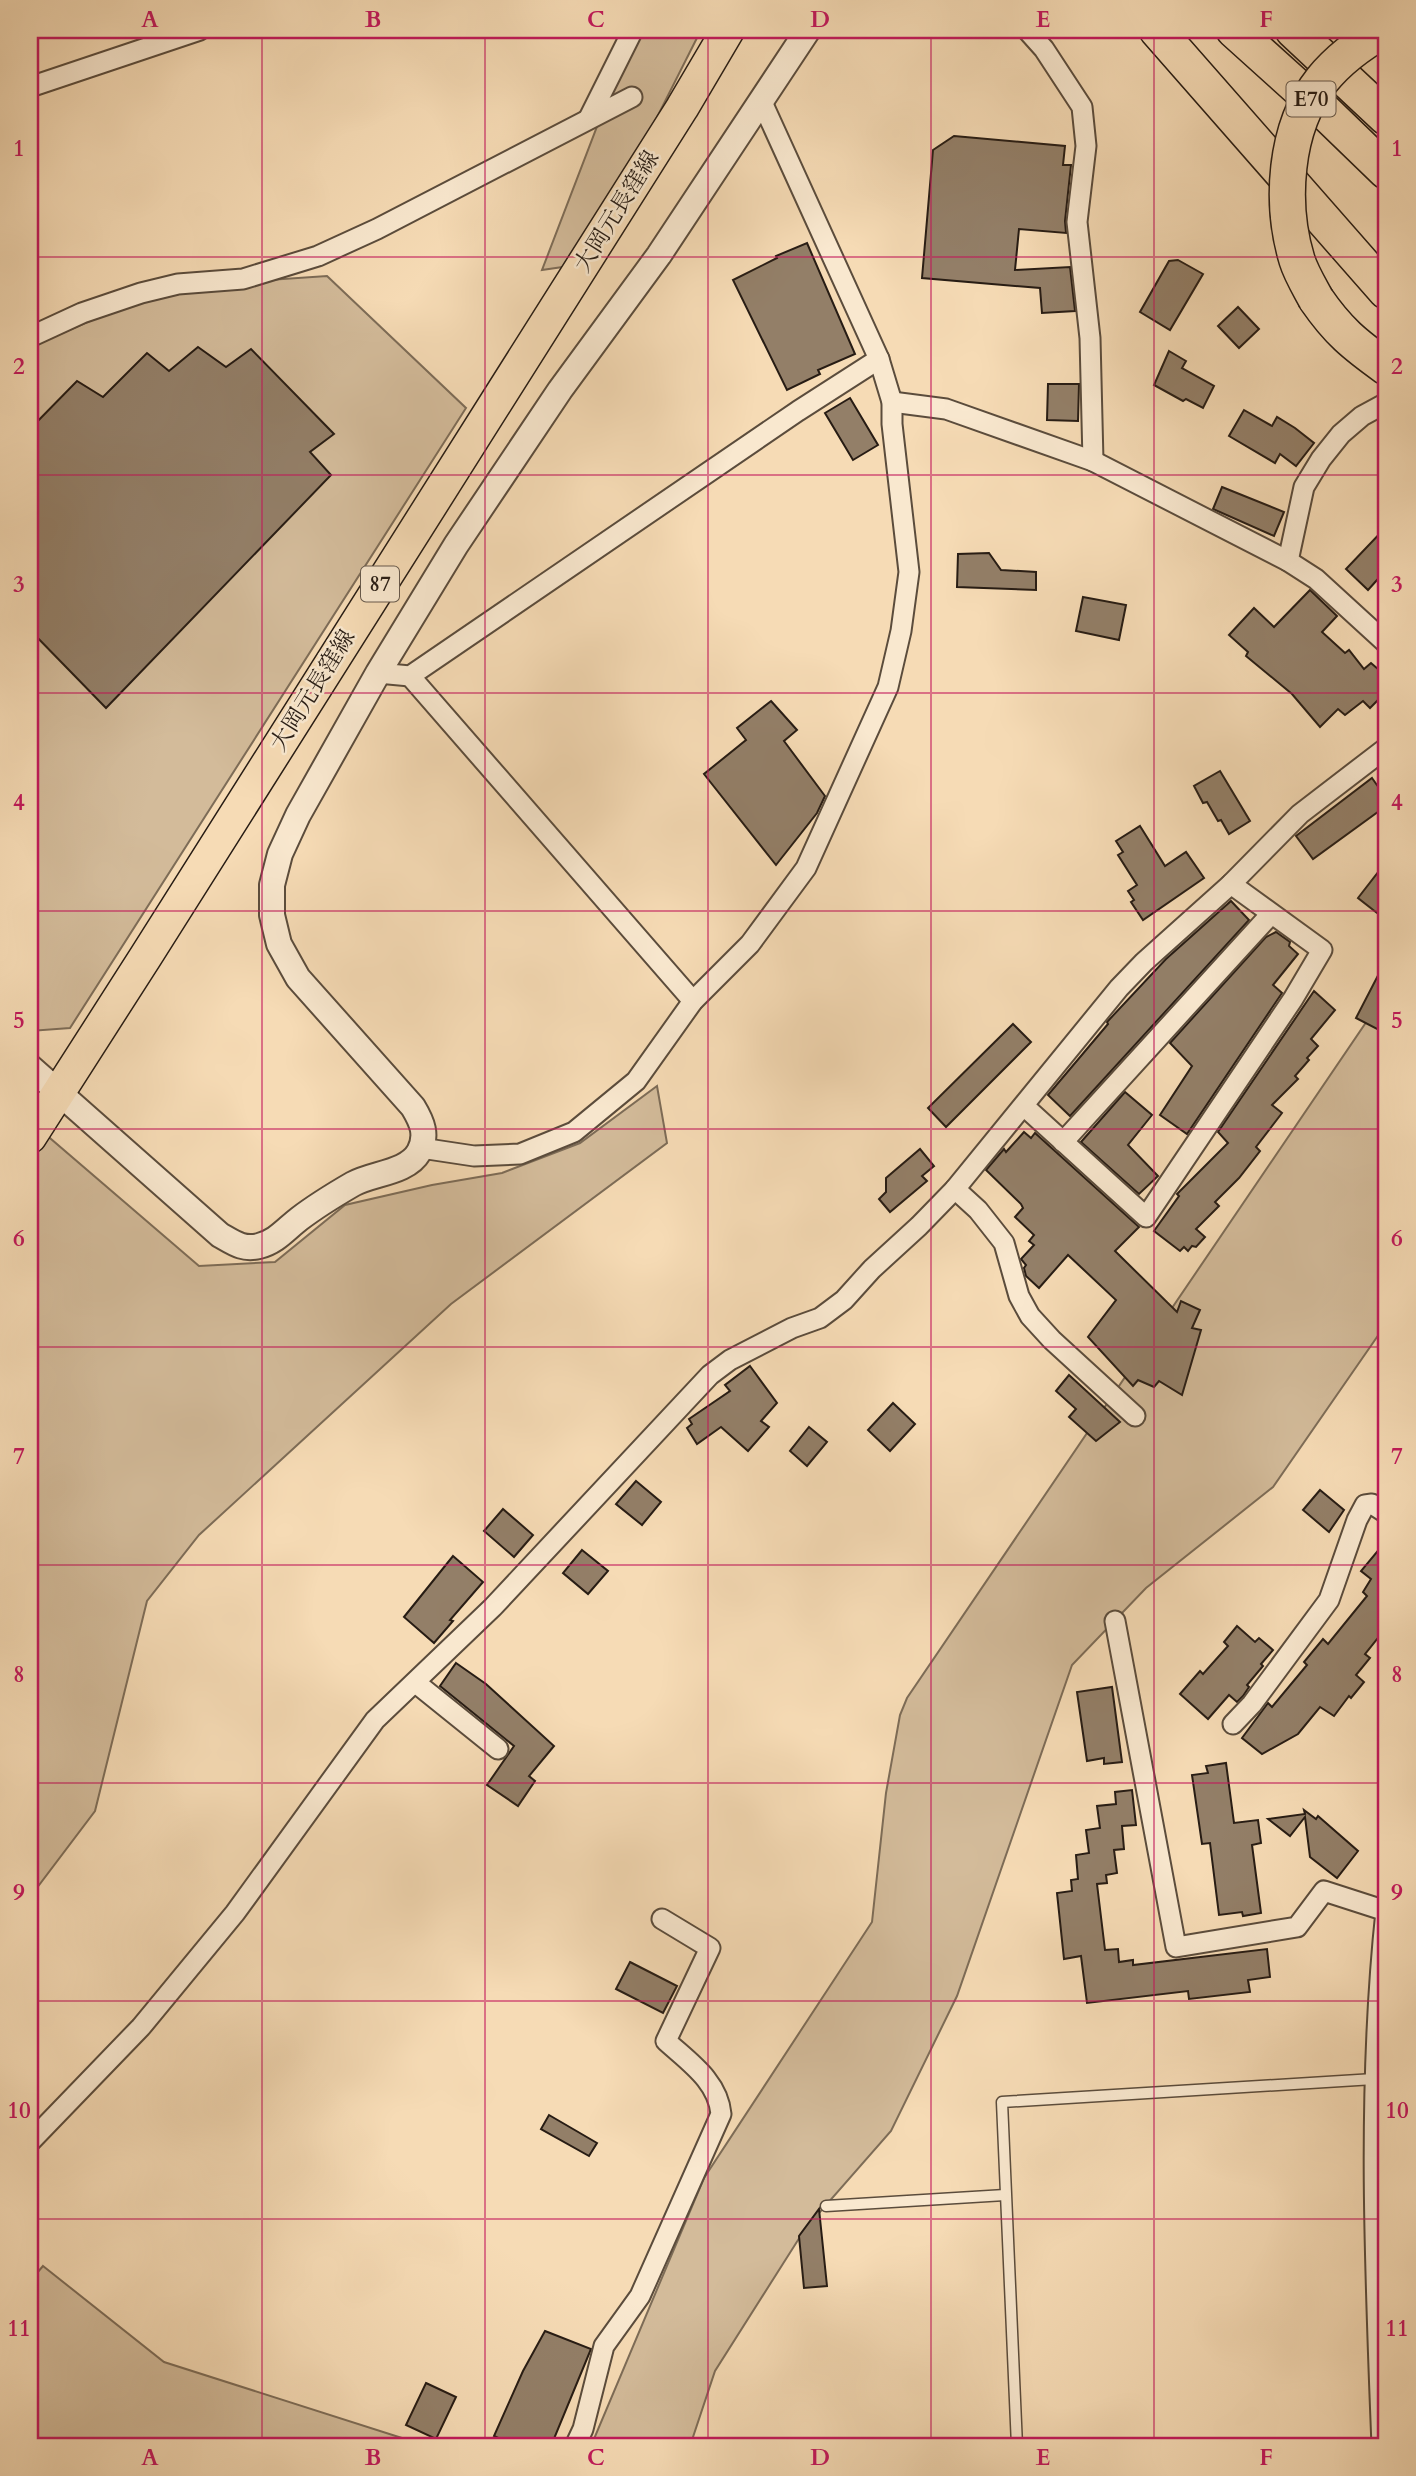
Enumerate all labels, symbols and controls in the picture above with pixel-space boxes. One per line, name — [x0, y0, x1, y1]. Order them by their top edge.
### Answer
text: A — [141, 4, 159, 35]
text: B — [365, 4, 381, 35]
text: C — [587, 4, 605, 35]
text: D — [810, 4, 830, 35]
text: E — [1036, 4, 1050, 35]
text: F — [1259, 4, 1273, 35]
road number: E70 — [1286, 82, 1336, 116]
text: 1 — [13, 133, 25, 164]
text: 1 — [1391, 133, 1403, 164]
street label: 大岡元長窪線 — [567, 145, 666, 278]
text: 2 — [13, 351, 25, 382]
text: 2 — [1391, 351, 1403, 382]
road number: 87 — [361, 566, 399, 602]
text: 3 — [13, 569, 25, 600]
text: 3 — [1391, 569, 1403, 600]
street label: 大岡元長窪線 — [263, 624, 362, 757]
text: 4 — [13, 787, 25, 818]
text: 4 — [1391, 787, 1403, 818]
text: 5 — [13, 1005, 25, 1036]
text: 5 — [1391, 1005, 1403, 1036]
text: 6 — [13, 1223, 25, 1254]
text: 6 — [1391, 1223, 1403, 1254]
text: 7 — [13, 1441, 25, 1472]
text: 7 — [1391, 1441, 1403, 1472]
text: 8 — [13, 1659, 25, 1690]
text: 8 — [1391, 1659, 1403, 1690]
text: 9 — [13, 1877, 25, 1908]
text: 9 — [1391, 1877, 1403, 1908]
text: 10 — [7, 2095, 31, 2126]
text: 10 — [1385, 2095, 1409, 2126]
text: 11 — [7, 2313, 31, 2344]
text: 11 — [1385, 2313, 1409, 2344]
text: A — [141, 2442, 159, 2473]
text: B — [365, 2442, 381, 2473]
text: C — [587, 2442, 605, 2473]
text: D — [810, 2442, 830, 2473]
text: E — [1036, 2442, 1050, 2473]
text: F — [1259, 2442, 1273, 2473]

